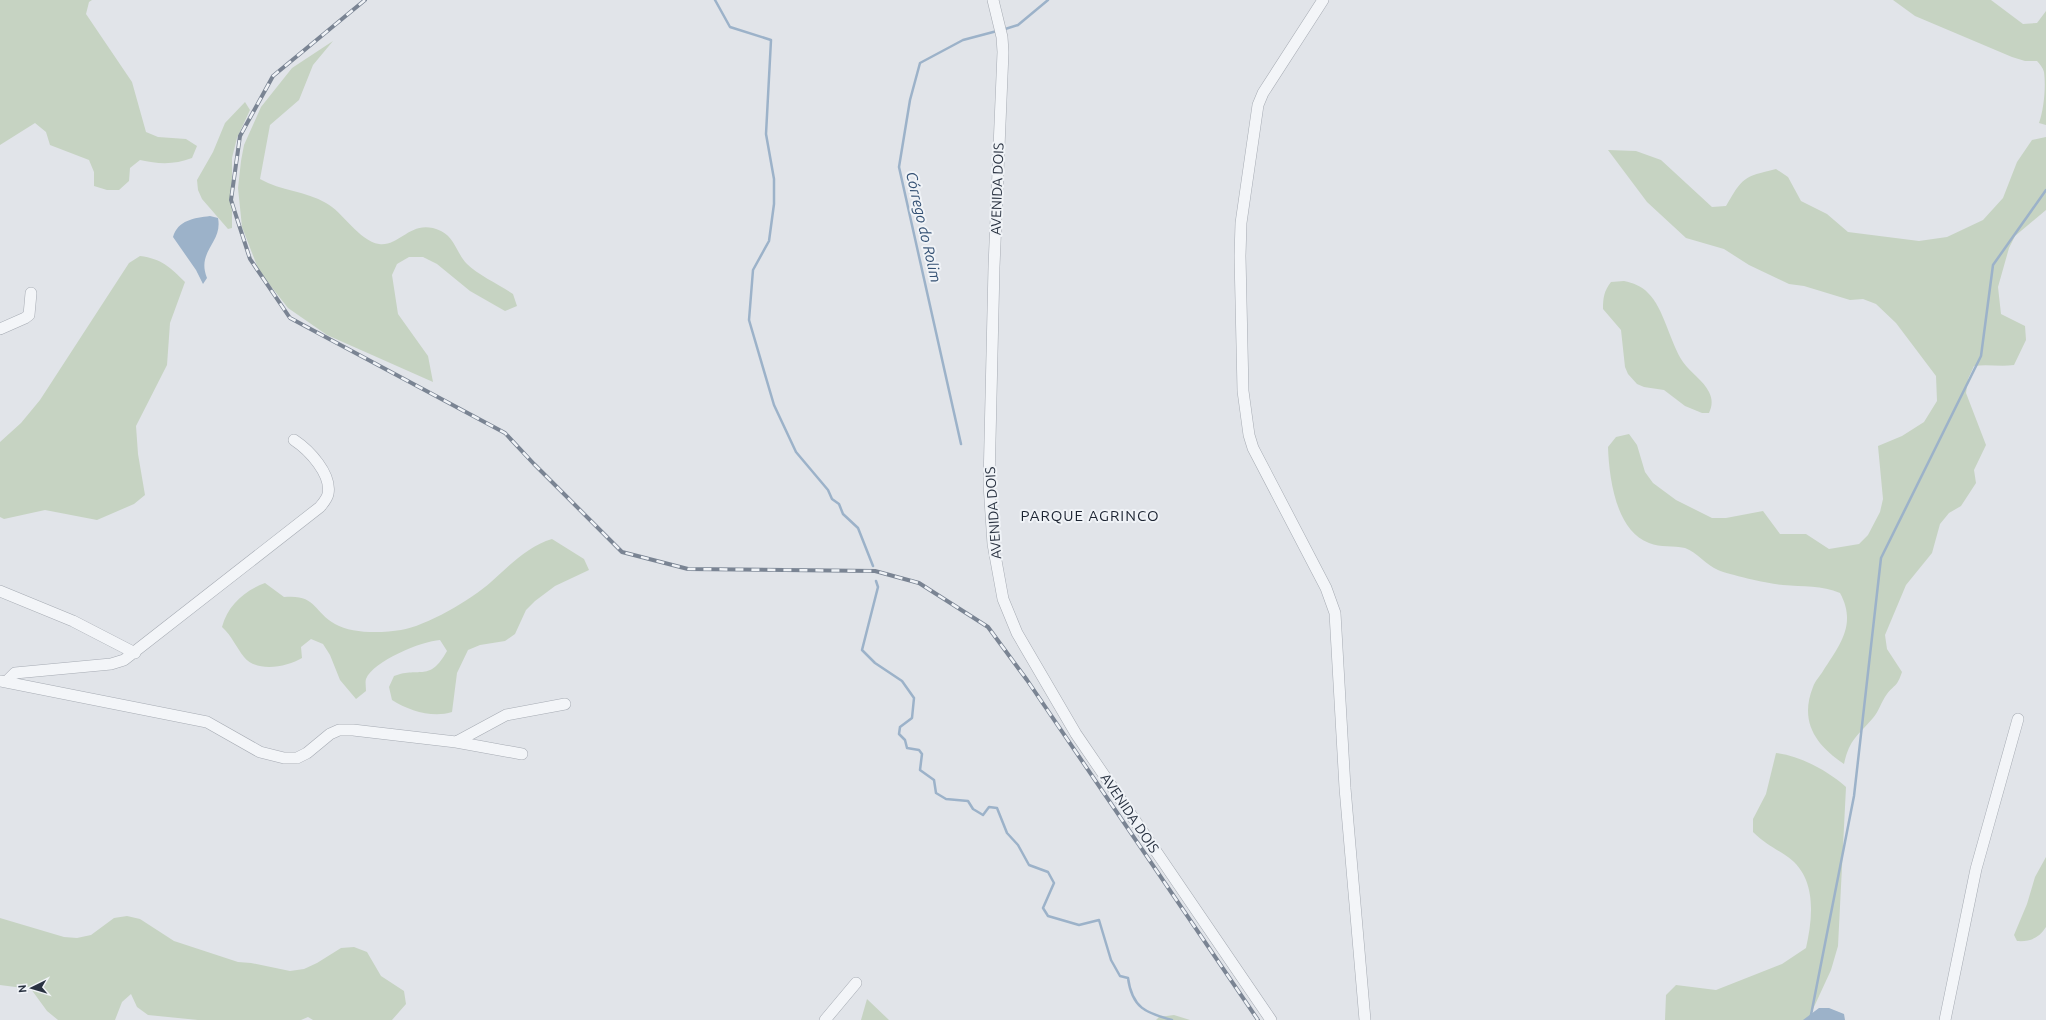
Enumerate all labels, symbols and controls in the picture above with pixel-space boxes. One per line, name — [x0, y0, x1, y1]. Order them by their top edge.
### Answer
street label: AVENIDA DOIS — [987, 143, 1007, 235]
water label: Córrego do Rolim — [903, 170, 945, 284]
street label: AVENIDA DOIS — [982, 466, 1004, 560]
district label: PARQUE AGRINCO — [1020, 507, 1160, 524]
street label: AVENIDA DOIS — [1098, 770, 1162, 856]
north arrow — [12, 968, 52, 1008]
text: N — [16, 984, 28, 993]

